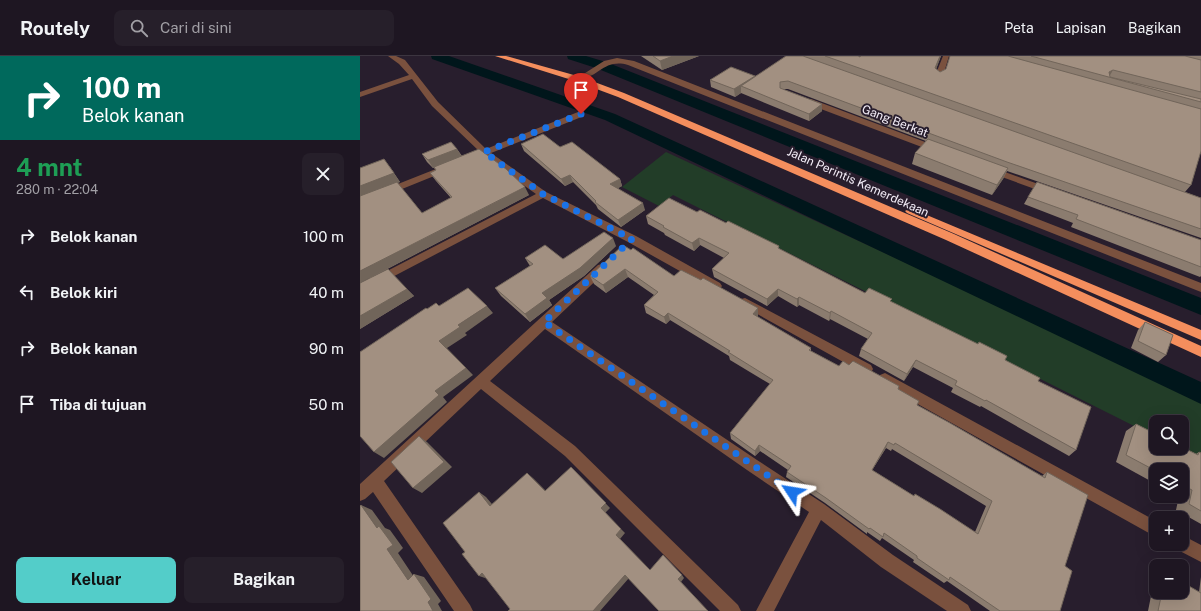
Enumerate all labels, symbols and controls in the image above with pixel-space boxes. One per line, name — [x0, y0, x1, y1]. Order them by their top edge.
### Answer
search box — [114, 10, 394, 46]
text: Routely — [20, 17, 90, 39]
icon: search — [128, 17, 150, 39]
text: Cari di sini — [160, 19, 232, 36]
text: Peta — [1004, 20, 1034, 36]
text: Lapisan — [1056, 20, 1106, 36]
text: Bagikan — [1128, 20, 1181, 36]
text: 100 m — [82, 71, 161, 104]
icon: right — [16, 72, 68, 124]
pin — [564, 73, 598, 114]
icon: arrive — [570, 79, 592, 101]
street label: Gang Berkat — [860, 102, 930, 140]
text: Belok kanan — [82, 105, 185, 126]
street label: Jalan Perintis Kemerdekaan — [785, 144, 931, 220]
text: 4 mnt — [16, 153, 82, 181]
button: close — [302, 153, 344, 195]
text: 280 m · 22:04 — [16, 182, 98, 197]
icon: right — [16, 225, 38, 247]
text: Belok kanan — [50, 228, 137, 245]
text: 100 m — [303, 228, 344, 245]
icon: left — [16, 281, 38, 303]
text: Belok kiri — [50, 284, 117, 301]
text: 40 m — [309, 284, 344, 301]
icon: right — [16, 337, 38, 359]
text: Belok kanan — [50, 340, 137, 357]
text: 90 m — [309, 340, 344, 357]
icon: arrive — [16, 393, 38, 415]
text: Tiba di tujuan — [50, 396, 146, 413]
text: 50 m — [309, 396, 344, 413]
map controls — [1149, 415, 1189, 599]
button: search — [1149, 415, 1189, 455]
button: layers — [1149, 463, 1189, 503]
position arrow — [771, 471, 813, 513]
button: + — [1149, 511, 1189, 551]
button: Keluar — [16, 557, 176, 603]
button: Bagikan — [184, 557, 344, 603]
button: − — [1149, 559, 1189, 599]

